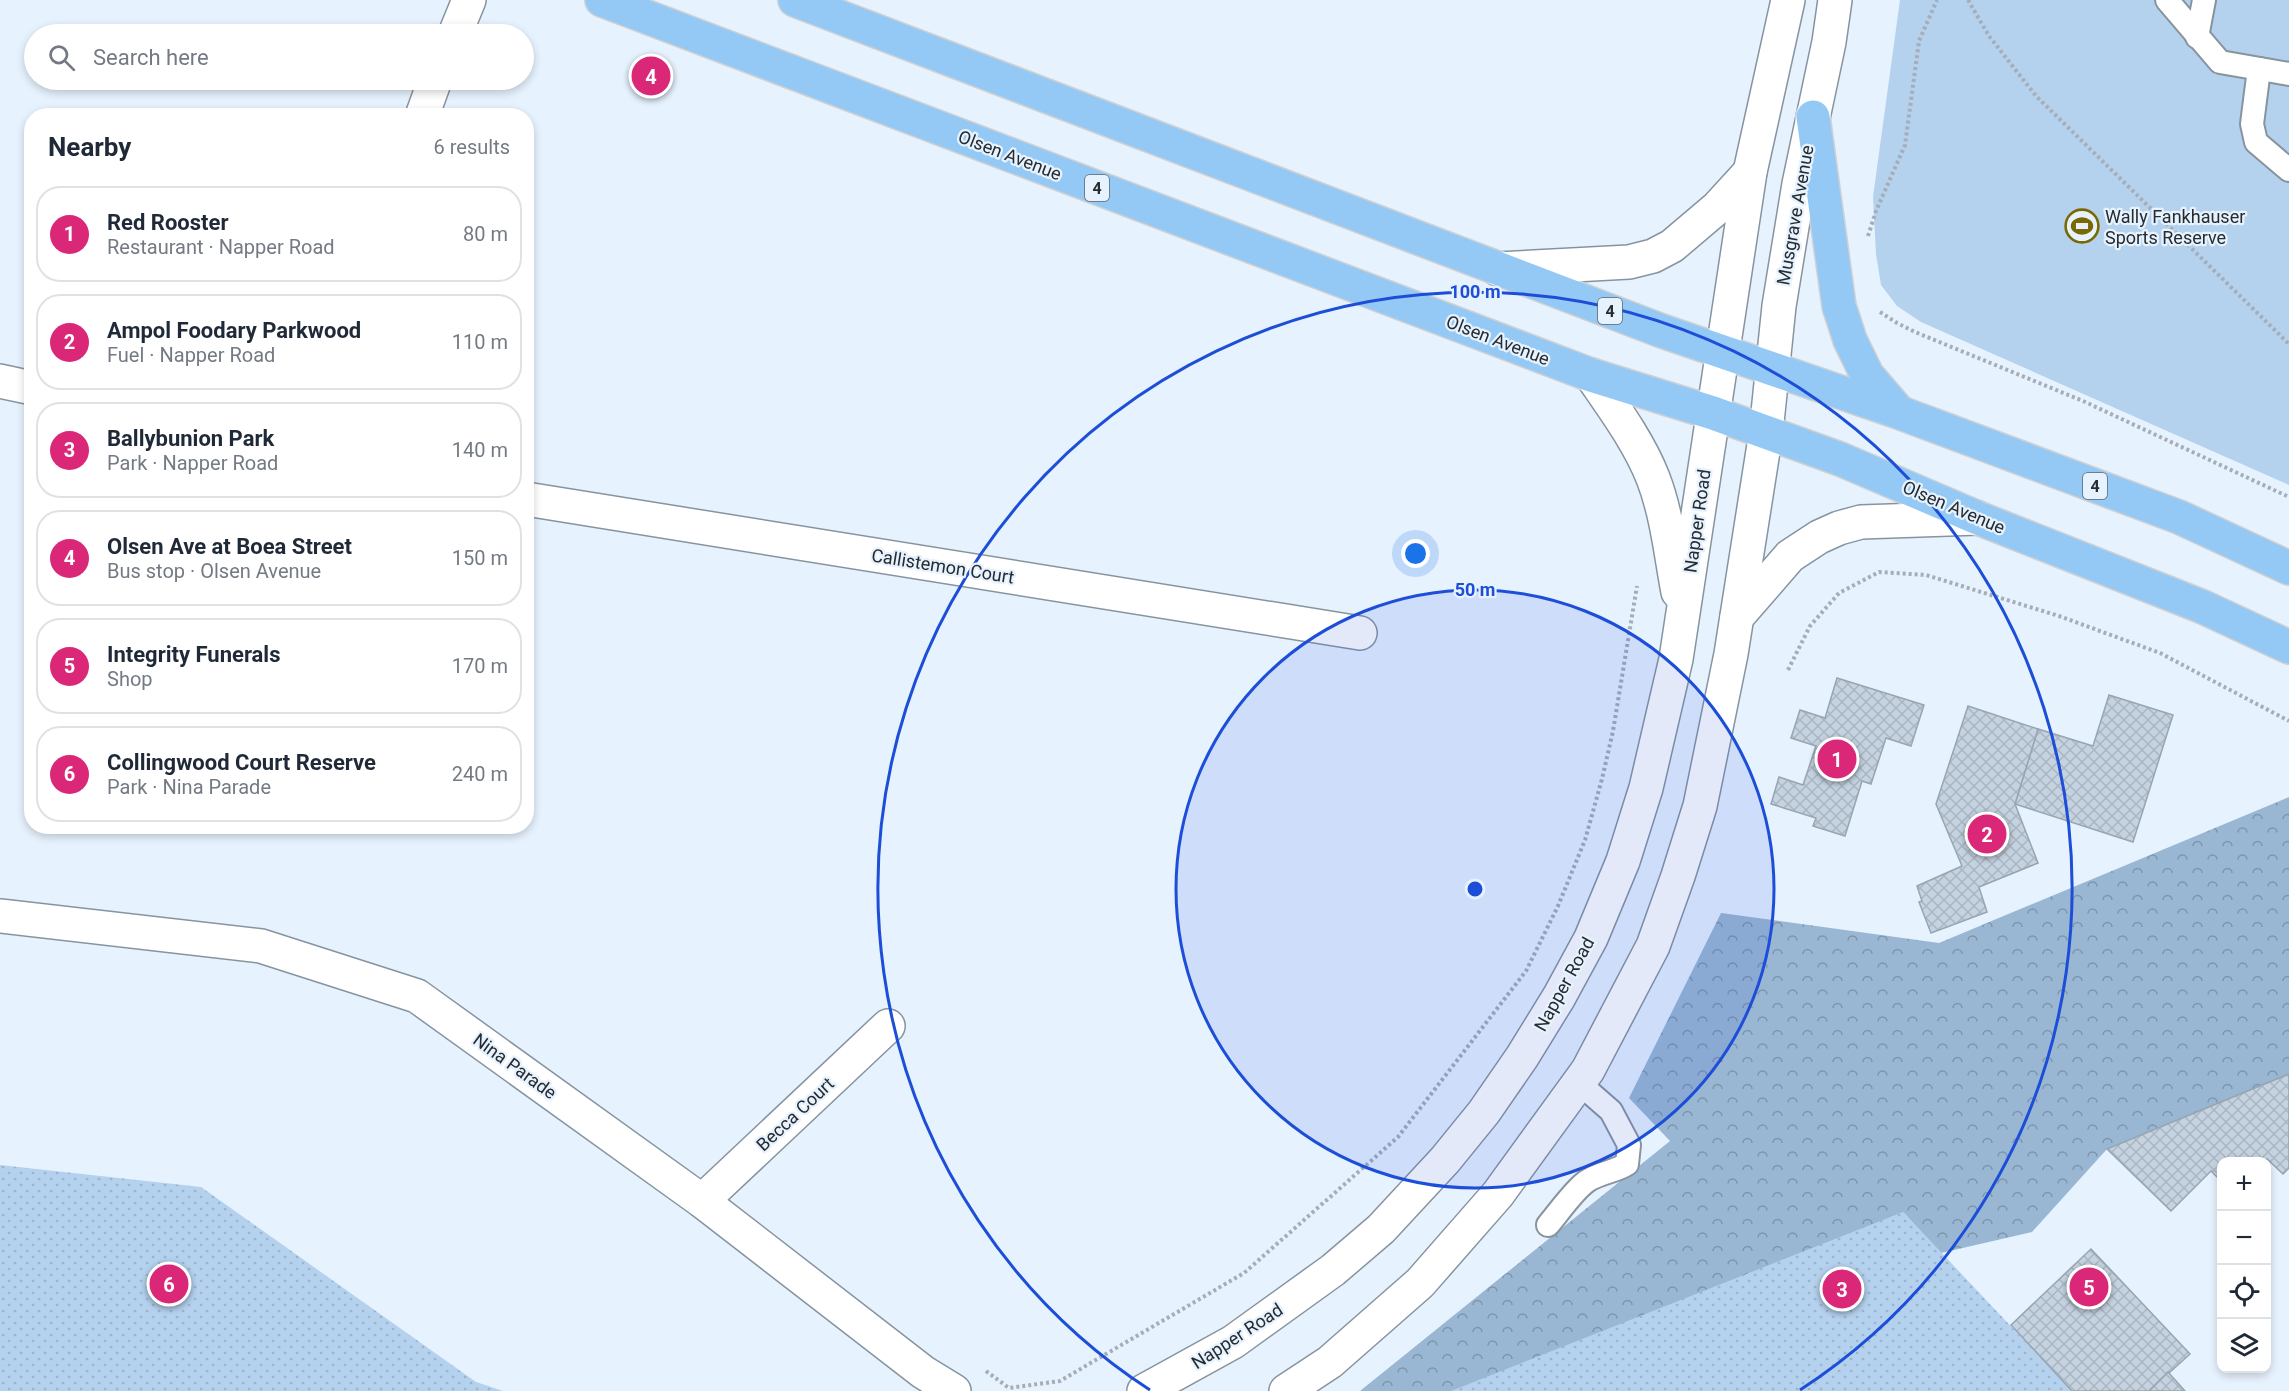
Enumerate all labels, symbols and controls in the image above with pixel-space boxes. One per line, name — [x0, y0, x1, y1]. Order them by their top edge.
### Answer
search box — [24, 24, 534, 90]
icon: search — [45, 41, 78, 74]
text: Search here — [93, 45, 209, 70]
pin: 4 — [632, 54, 670, 98]
street label: Olsen Avenue — [955, 126, 1065, 184]
text: Nearby — [48, 132, 131, 162]
text: 6 results — [434, 135, 510, 159]
street label: Musgrave Avenue — [1772, 143, 1818, 287]
road number: 4 — [1085, 175, 1109, 201]
place label: Wally Fankhauser Sports Reserve — [2105, 206, 2245, 248]
sports icon: Wally Fankhauser Sports Reserve — [2064, 208, 2100, 244]
text: Red Rooster — [107, 210, 228, 235]
text: 1 — [64, 222, 75, 246]
text: 80 m — [463, 222, 508, 246]
text: Restaurant · Napper Road — [107, 235, 335, 259]
text: 100 m — [1449, 281, 1501, 302]
road number: 4 — [1598, 298, 1622, 324]
street label: Olsen Avenue — [1443, 311, 1553, 369]
text: Ampol Foodary Parkwood — [107, 318, 361, 343]
text: 2 — [64, 330, 75, 354]
text: 110 m — [452, 330, 508, 354]
text: Fuel · Napper Road — [107, 343, 275, 367]
text: Ballybunion Park — [107, 426, 274, 451]
text: 3 — [64, 438, 75, 462]
text: 140 m — [452, 438, 508, 462]
text: Park · Napper Road — [107, 451, 278, 475]
street label: Napper Road — [1679, 468, 1715, 574]
road number: 4 — [2083, 473, 2107, 499]
street label: Olsen Avenue — [1900, 476, 2008, 538]
text: Olsen Ave at Boea Street — [107, 534, 352, 559]
your location — [1401, 539, 1430, 568]
street label: Callistemon Court — [870, 544, 1016, 588]
text: 4 — [64, 546, 75, 570]
text: 150 m — [452, 546, 508, 570]
text: Bus stop · Olsen Avenue — [107, 559, 321, 583]
text: 50 m — [1455, 579, 1495, 600]
text: Integrity Funerals — [107, 642, 281, 667]
text: 5 — [64, 654, 75, 678]
text: 170 m — [452, 654, 508, 678]
text: Shop — [107, 667, 153, 691]
pin: 1 — [1818, 736, 1856, 782]
text: Collingwood Court Reserve — [107, 750, 376, 775]
text: 6 — [64, 762, 75, 786]
text: 240 m — [452, 762, 508, 786]
text: Park · Nina Parade — [107, 775, 271, 799]
pin: 2 — [1968, 812, 2006, 856]
centre of rings — [1465, 879, 1485, 899]
street label: Napper Road — [1530, 933, 1598, 1035]
street label: Nina Parade — [469, 1029, 561, 1103]
street label: Becca Court — [752, 1073, 838, 1155]
map controls — [2217, 1157, 2271, 1373]
button: + — [2217, 1157, 2271, 1211]
button: − — [2217, 1211, 2271, 1265]
pin: 6 — [150, 1262, 188, 1306]
pin: 5 — [2070, 1264, 2108, 1310]
button: locate — [2217, 1265, 2271, 1319]
pin: 3 — [1822, 1266, 1862, 1312]
street label: Napper Road — [1188, 1299, 1286, 1373]
button: layers — [2217, 1319, 2271, 1373]

